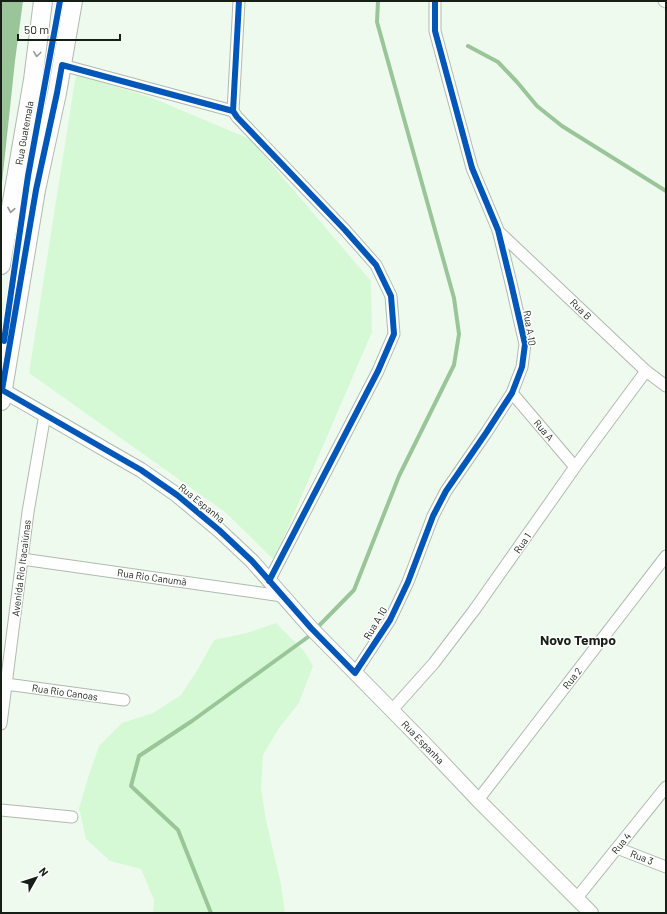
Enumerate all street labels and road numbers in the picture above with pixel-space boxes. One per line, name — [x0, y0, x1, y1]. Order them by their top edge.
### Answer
street label: Rua Guatemala — [12, 100, 36, 166]
street label: Rua B — [568, 296, 594, 322]
street label: Rua A 10 — [521, 309, 539, 347]
street label: Rua A — [531, 417, 557, 443]
street label: Rua Espanha — [176, 481, 228, 525]
street label: Avenida Rio Itacaiúnas — [9, 519, 33, 617]
street label: Rua 1 — [511, 531, 533, 555]
street label: Rua Rio Canumã — [117, 566, 187, 588]
street label: Rua A 10 — [361, 605, 389, 641]
street label: Rua 2 — [560, 665, 584, 691]
street label: Rua Rio Canoas — [31, 681, 99, 703]
street label: Rua Espanha — [399, 718, 447, 766]
street label: Rua 4 — [609, 830, 633, 856]
street label: Rua 3 — [629, 847, 655, 867]

